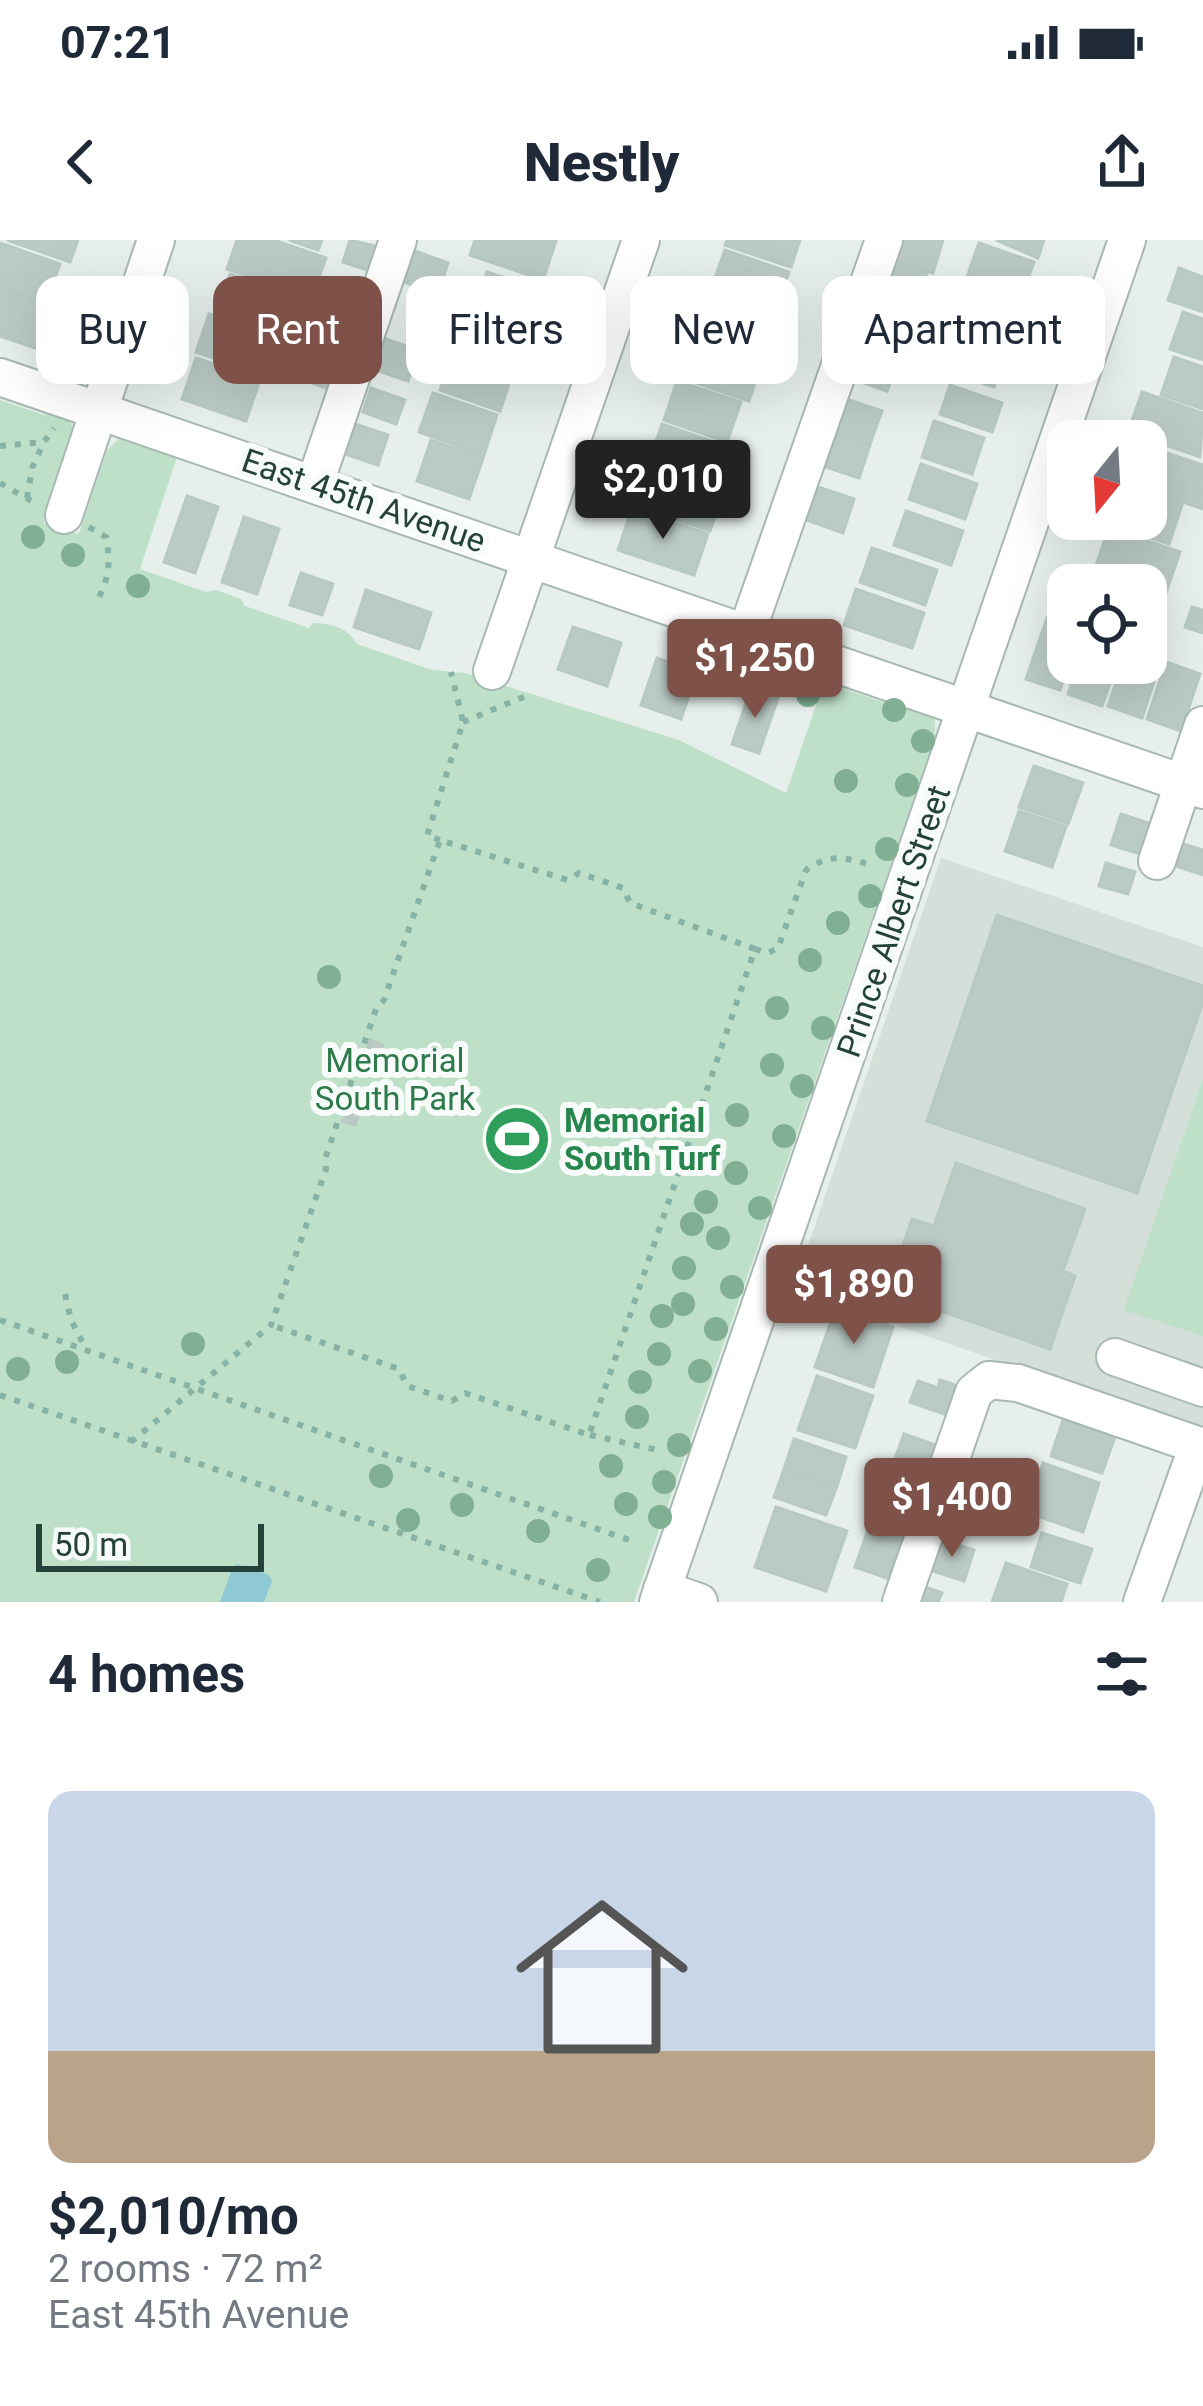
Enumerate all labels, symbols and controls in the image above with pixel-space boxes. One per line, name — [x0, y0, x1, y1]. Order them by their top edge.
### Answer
text: 07:21 — [60, 16, 176, 69]
icon: back — [48, 129, 114, 195]
icon: share — [1089, 129, 1155, 195]
text: Nestly — [524, 131, 679, 194]
chip: Buy — [36, 276, 189, 384]
chip: Rent — [213, 276, 382, 384]
chip: Filters — [406, 276, 606, 384]
chip: New — [630, 276, 798, 384]
chip: Apartment — [822, 276, 1105, 384]
north arrow — [1047, 420, 1167, 540]
map controls — [1047, 420, 1167, 684]
pin: $2,010 — [565, 440, 761, 542]
street label: East 45th Avenue — [237, 441, 491, 560]
text: $2,010 — [602, 456, 724, 502]
button: locate — [1047, 564, 1167, 684]
pin: $1,250 — [657, 619, 853, 721]
text: $1,250 — [694, 635, 816, 681]
street label: Prince Albert Street — [829, 780, 958, 1062]
park label: Memorial South Park — [315, 1041, 475, 1118]
place label: Memorial South Turf — [564, 1101, 721, 1178]
sports icon: Memorial South Turf — [482, 1104, 552, 1174]
pin: $1,890 — [756, 1245, 952, 1347]
text: $1,890 — [793, 1261, 915, 1307]
pin: $1,400 — [854, 1458, 1050, 1560]
text: $1,400 — [891, 1474, 1013, 1520]
scale bar — [36, 1518, 264, 1571]
text: 50 m — [54, 1525, 128, 1564]
icon: filters — [1089, 1641, 1155, 1707]
text: 4 homes — [48, 1645, 245, 1704]
icon: home — [494, 1869, 710, 2085]
text: $2,010/mo — [48, 2187, 299, 2246]
text: 2 rooms · 72 m² — [48, 2246, 323, 2292]
text: East 45th Avenue — [48, 2292, 349, 2338]

